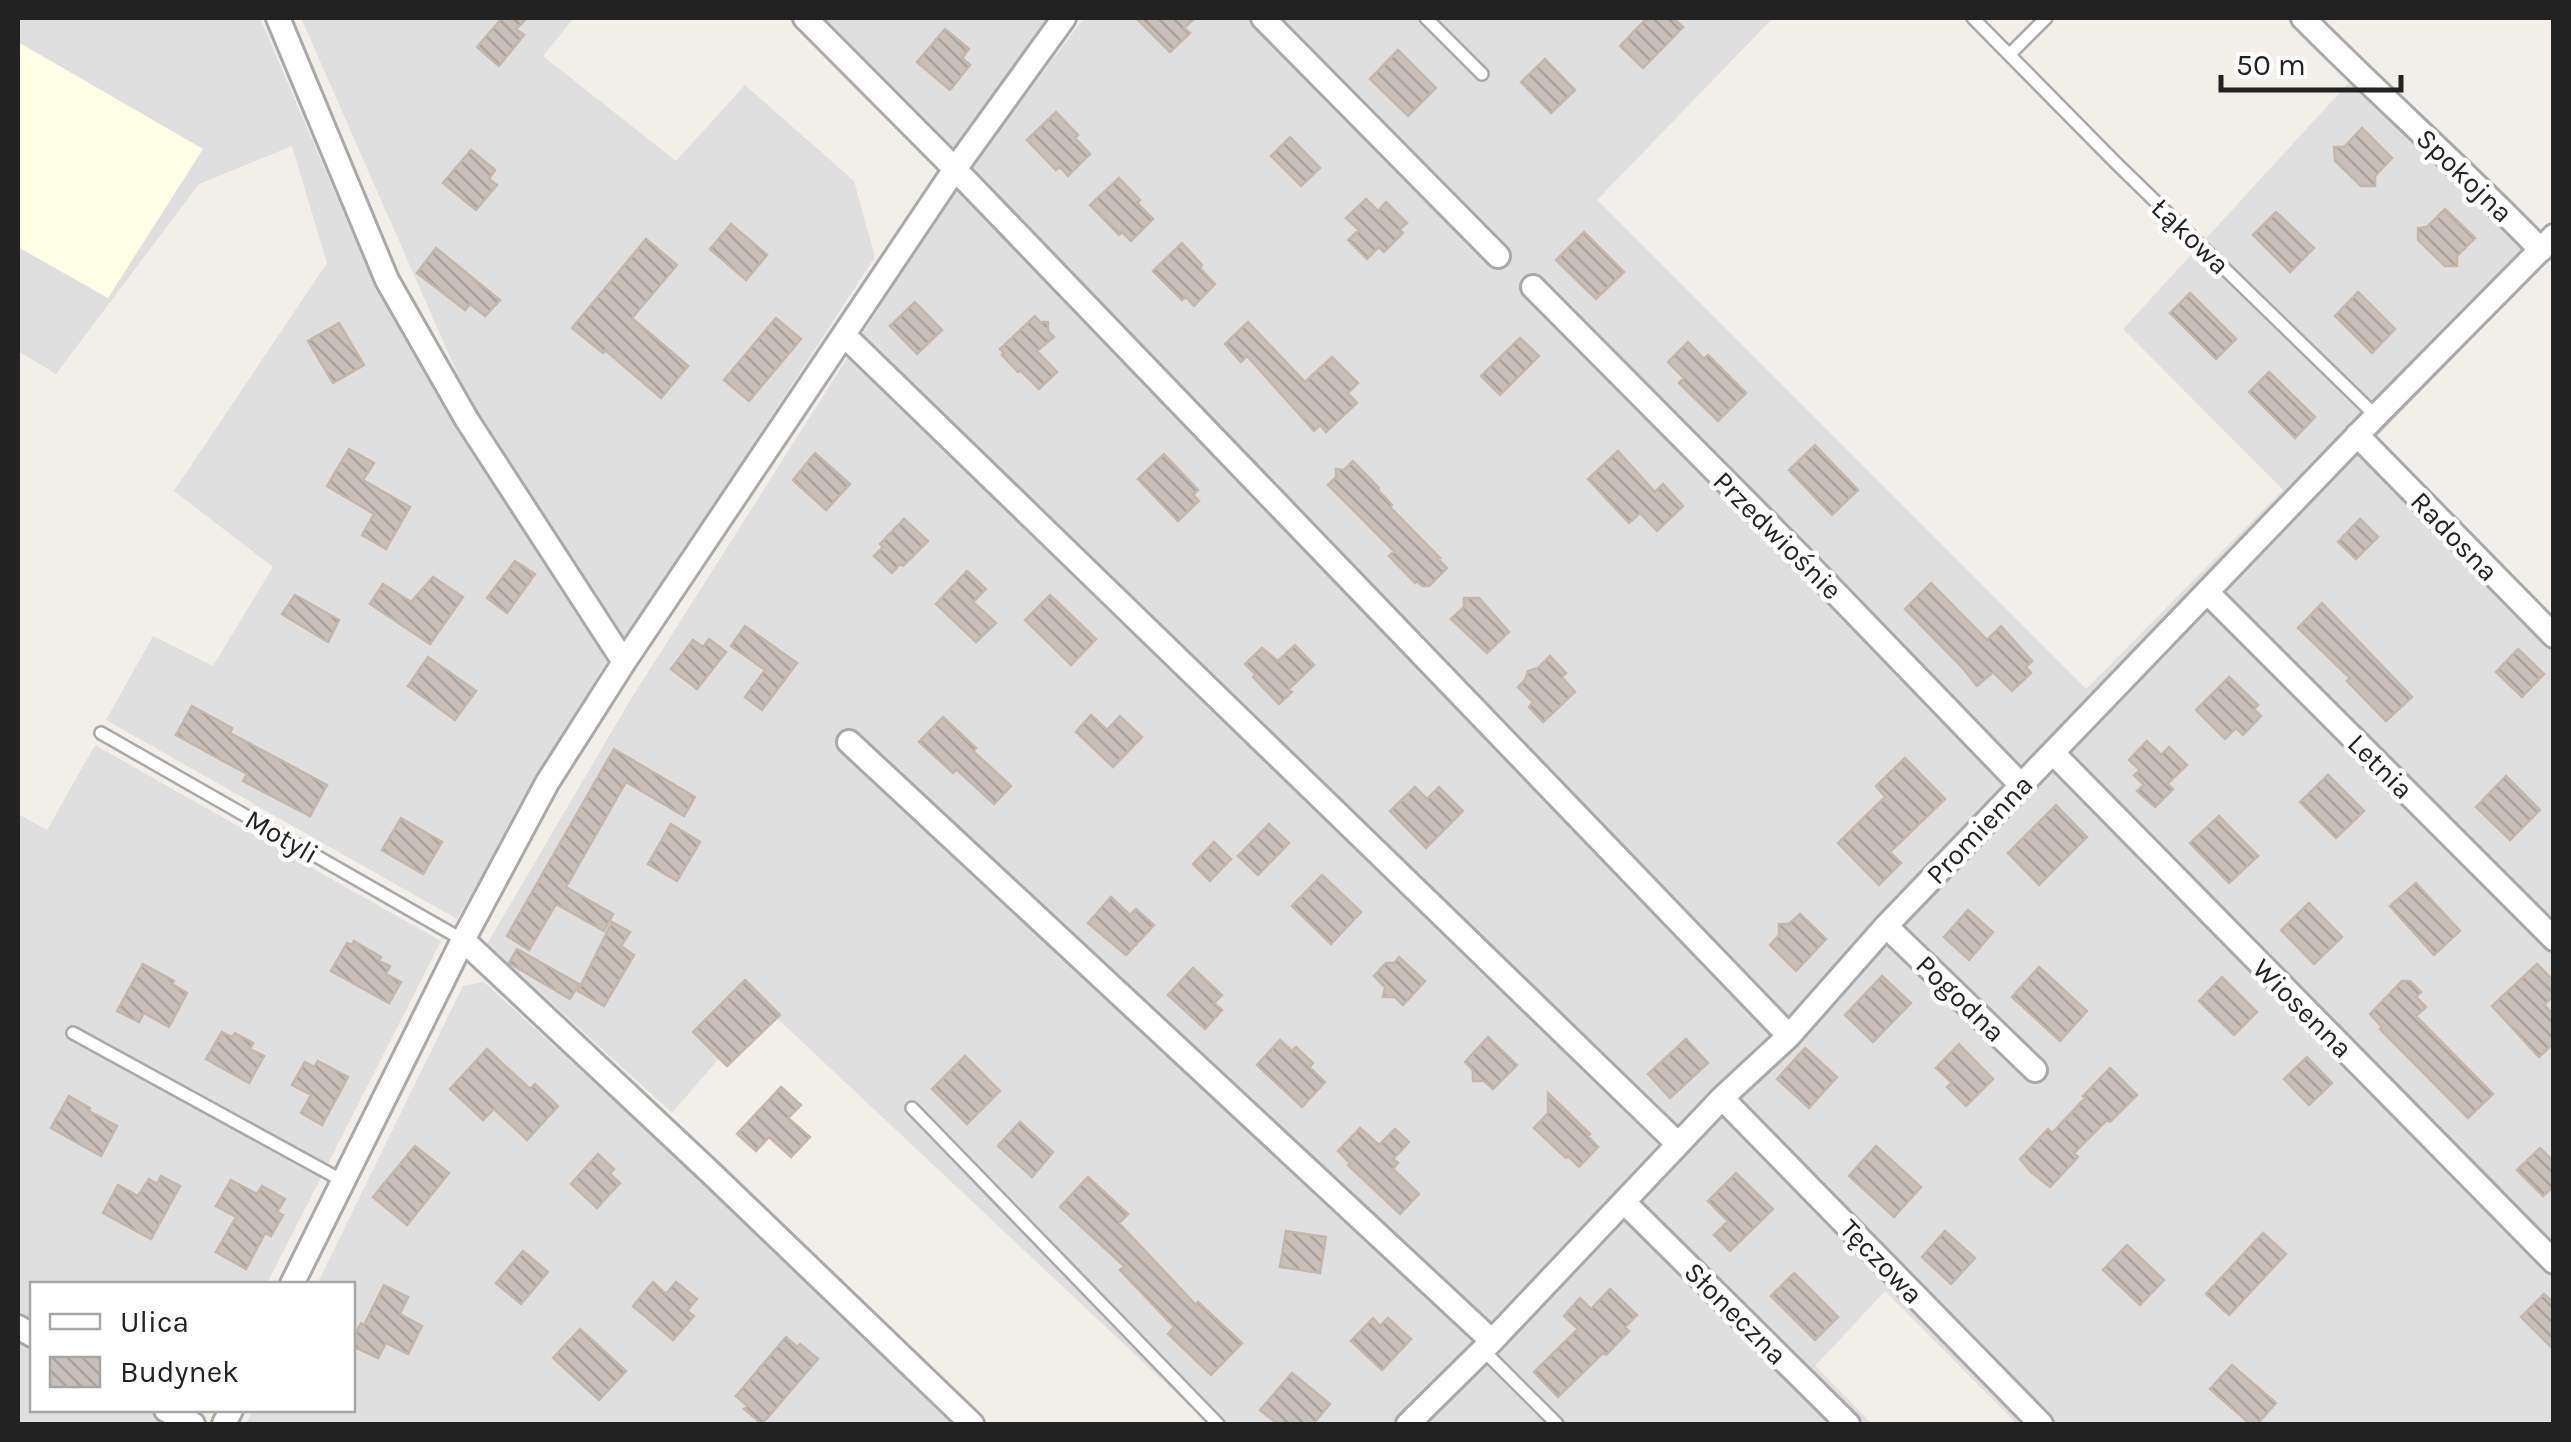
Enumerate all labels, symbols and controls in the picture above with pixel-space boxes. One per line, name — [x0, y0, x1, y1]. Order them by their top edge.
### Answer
scale bar — [2221, 30, 2401, 92]
text: 50 m — [2236, 47, 2306, 83]
street label: Spokojna — [2410, 122, 2520, 229]
street label: Łąkowa — [2145, 191, 2236, 281]
street label: Przedwiośnie — [1707, 464, 1849, 606]
street label: Radosna — [2404, 485, 2505, 588]
street label: Letnia — [2341, 727, 2420, 806]
street label: Promienna — [1919, 768, 2040, 891]
street label: Motyli — [239, 802, 324, 870]
street label: Pogodna — [1909, 948, 2012, 1049]
street label: Wiosenna — [2246, 952, 2359, 1065]
street label: Tęczowa — [1833, 1212, 1930, 1311]
street label: Słoneczna — [1678, 1255, 1794, 1371]
legend — [30, 1282, 355, 1412]
text: Ulica — [120, 1304, 189, 1340]
text: Budynek — [120, 1354, 239, 1390]

